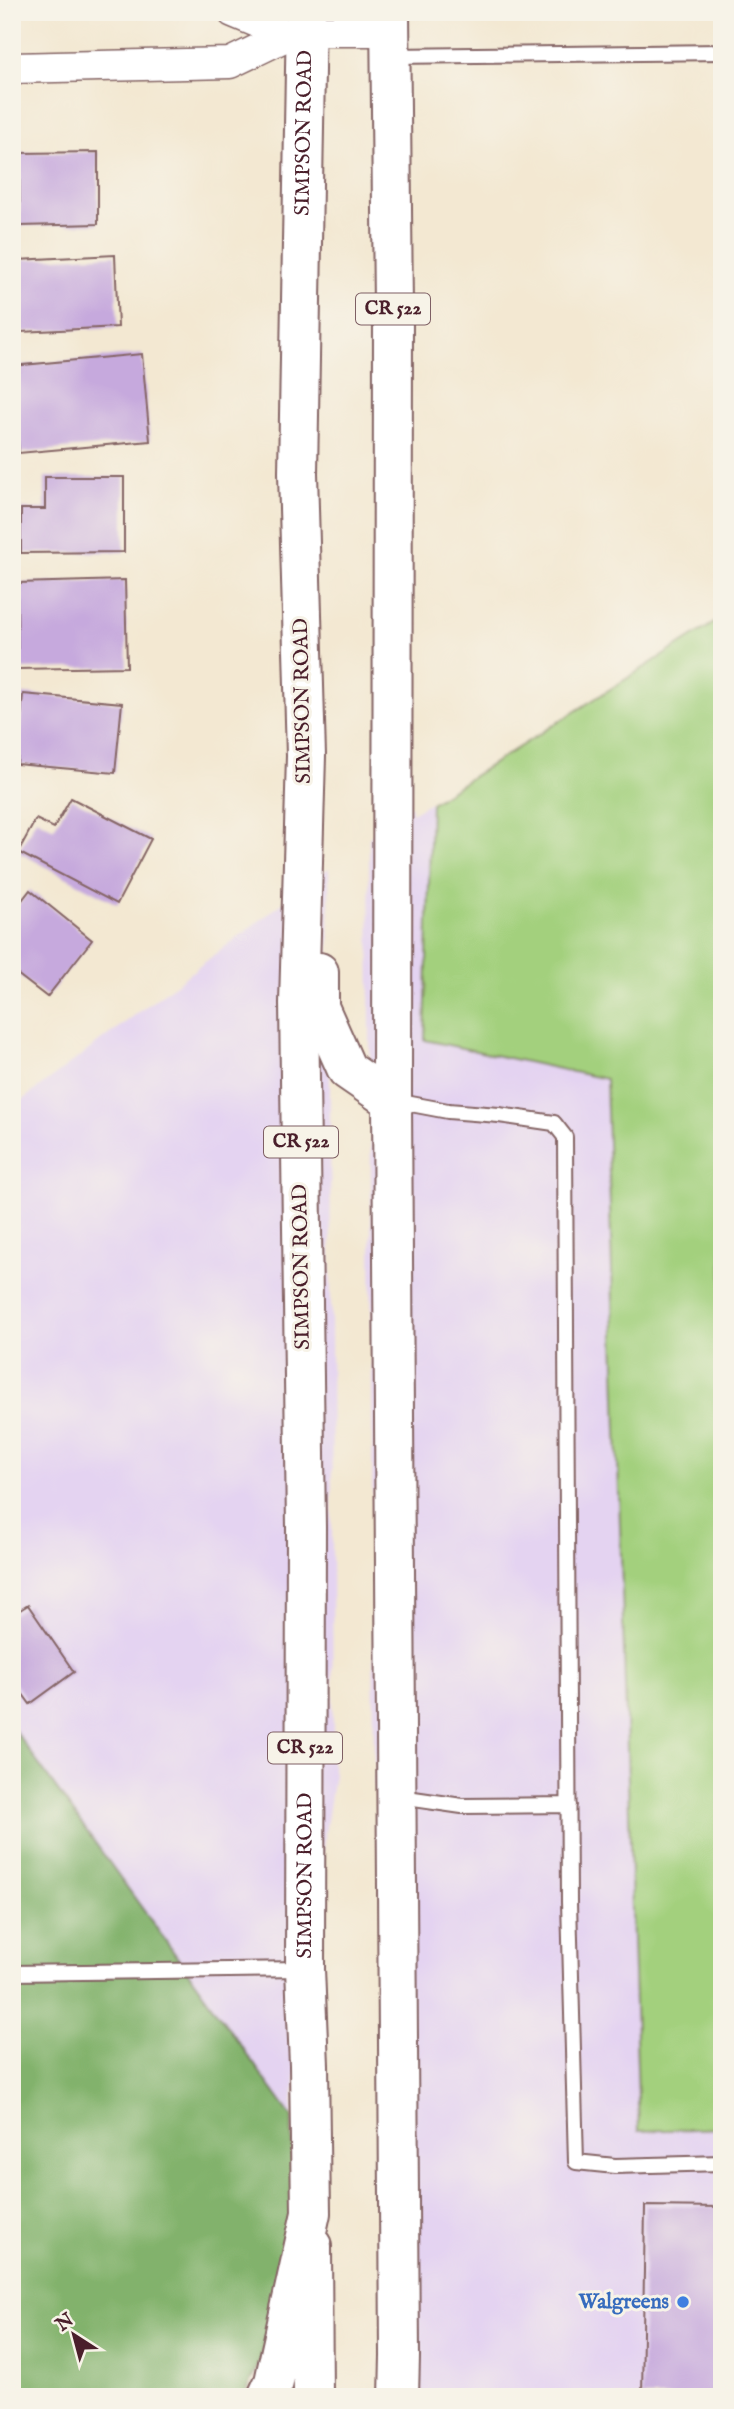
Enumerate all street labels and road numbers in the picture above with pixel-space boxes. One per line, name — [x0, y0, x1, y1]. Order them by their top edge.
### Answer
street label: SIMPSON ROAD — [289, 50, 319, 216]
road number: CR 522 — [356, 294, 430, 324]
street label: SIMPSON ROAD — [288, 618, 318, 784]
road number: CR 522 — [264, 1126, 338, 1158]
street label: SIMPSON ROAD — [287, 1184, 317, 1350]
road number: CR 522 — [268, 1732, 342, 1764]
street label: SIMPSON ROAD — [292, 1793, 319, 1959]

